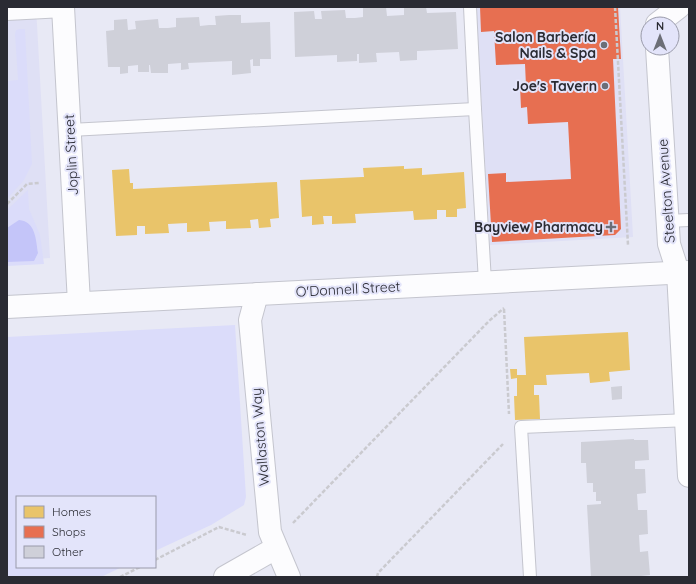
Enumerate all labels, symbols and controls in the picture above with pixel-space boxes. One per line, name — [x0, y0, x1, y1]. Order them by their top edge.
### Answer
north arrow — [640, 16, 680, 56]
text: N — [656, 19, 664, 33]
place label: Salon Barbería Nails & Spa — [495, 28, 596, 62]
marker: Salon Barbería Nails & Spa — [599, 40, 609, 50]
place label: Joe's Tavern — [512, 77, 597, 95]
marker: Joe's Tavern — [600, 81, 610, 91]
street label: Joplin Street — [60, 114, 82, 196]
street label: Steelton Avenue — [653, 138, 679, 244]
place label: Bayview Pharmacy — [474, 218, 603, 236]
marker: Bayview Pharmacy — [606, 222, 616, 232]
street label: O'Donnell Street — [295, 277, 401, 301]
street label: Wallaston Way — [247, 387, 273, 487]
legend — [16, 496, 156, 568]
text: Homes — [52, 504, 92, 519]
text: Shops — [52, 524, 86, 539]
text: Other — [52, 544, 84, 559]

